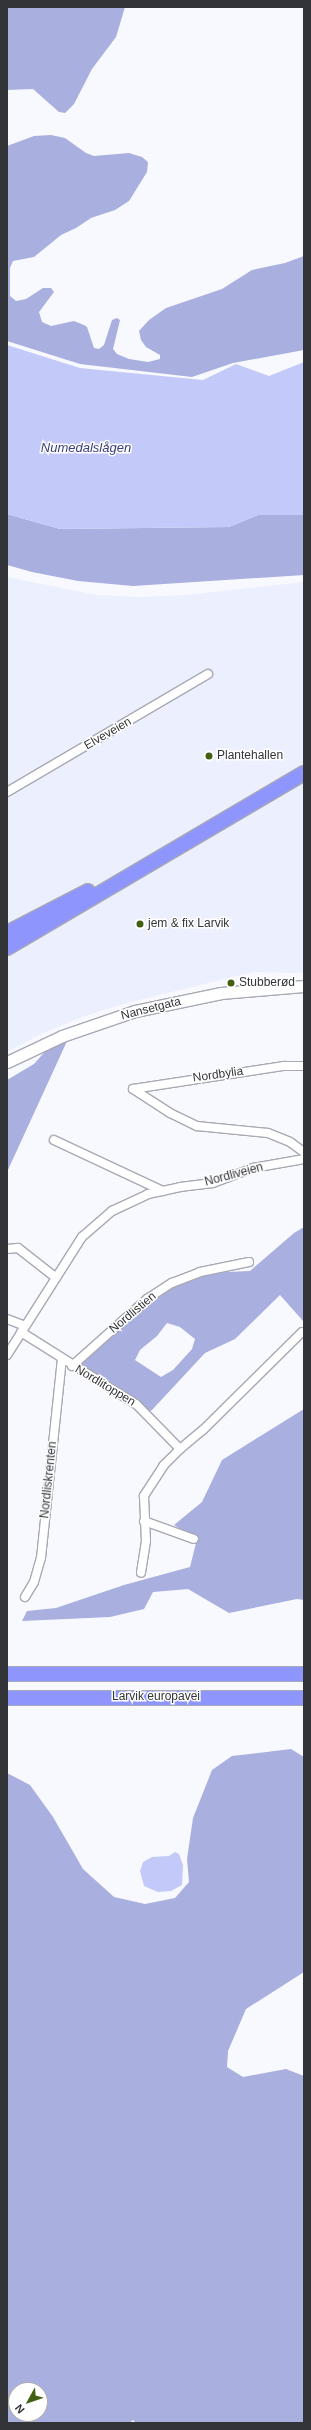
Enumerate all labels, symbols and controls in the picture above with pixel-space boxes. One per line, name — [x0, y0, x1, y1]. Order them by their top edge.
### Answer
water label: Numedalslågen — [41, 440, 131, 456]
street label: Elveveien — [82, 715, 134, 753]
place label: Plantehallen — [217, 749, 283, 763]
marker: Plantehallen — [204, 751, 214, 761]
place label: jem & fix Larvik — [148, 917, 229, 931]
marker: jem & fix Larvik — [135, 919, 145, 929]
place label: Stubberød — [239, 976, 295, 990]
marker: Stubberød — [226, 978, 236, 988]
street label: Nansetgata — [119, 995, 183, 1023]
street label: Nordbylia — [192, 1064, 244, 1086]
street label: Nordliveien — [203, 1160, 265, 1190]
street label: Nordlistien — [107, 1289, 159, 1337]
street label: Nordlitoppen — [72, 1362, 138, 1410]
street label: Nordliskrenten — [38, 1441, 60, 1519]
street label: Larvik europavei — [112, 1690, 200, 1704]
north arrow — [8, 2382, 48, 2422]
text: N — [12, 2402, 27, 2416]

